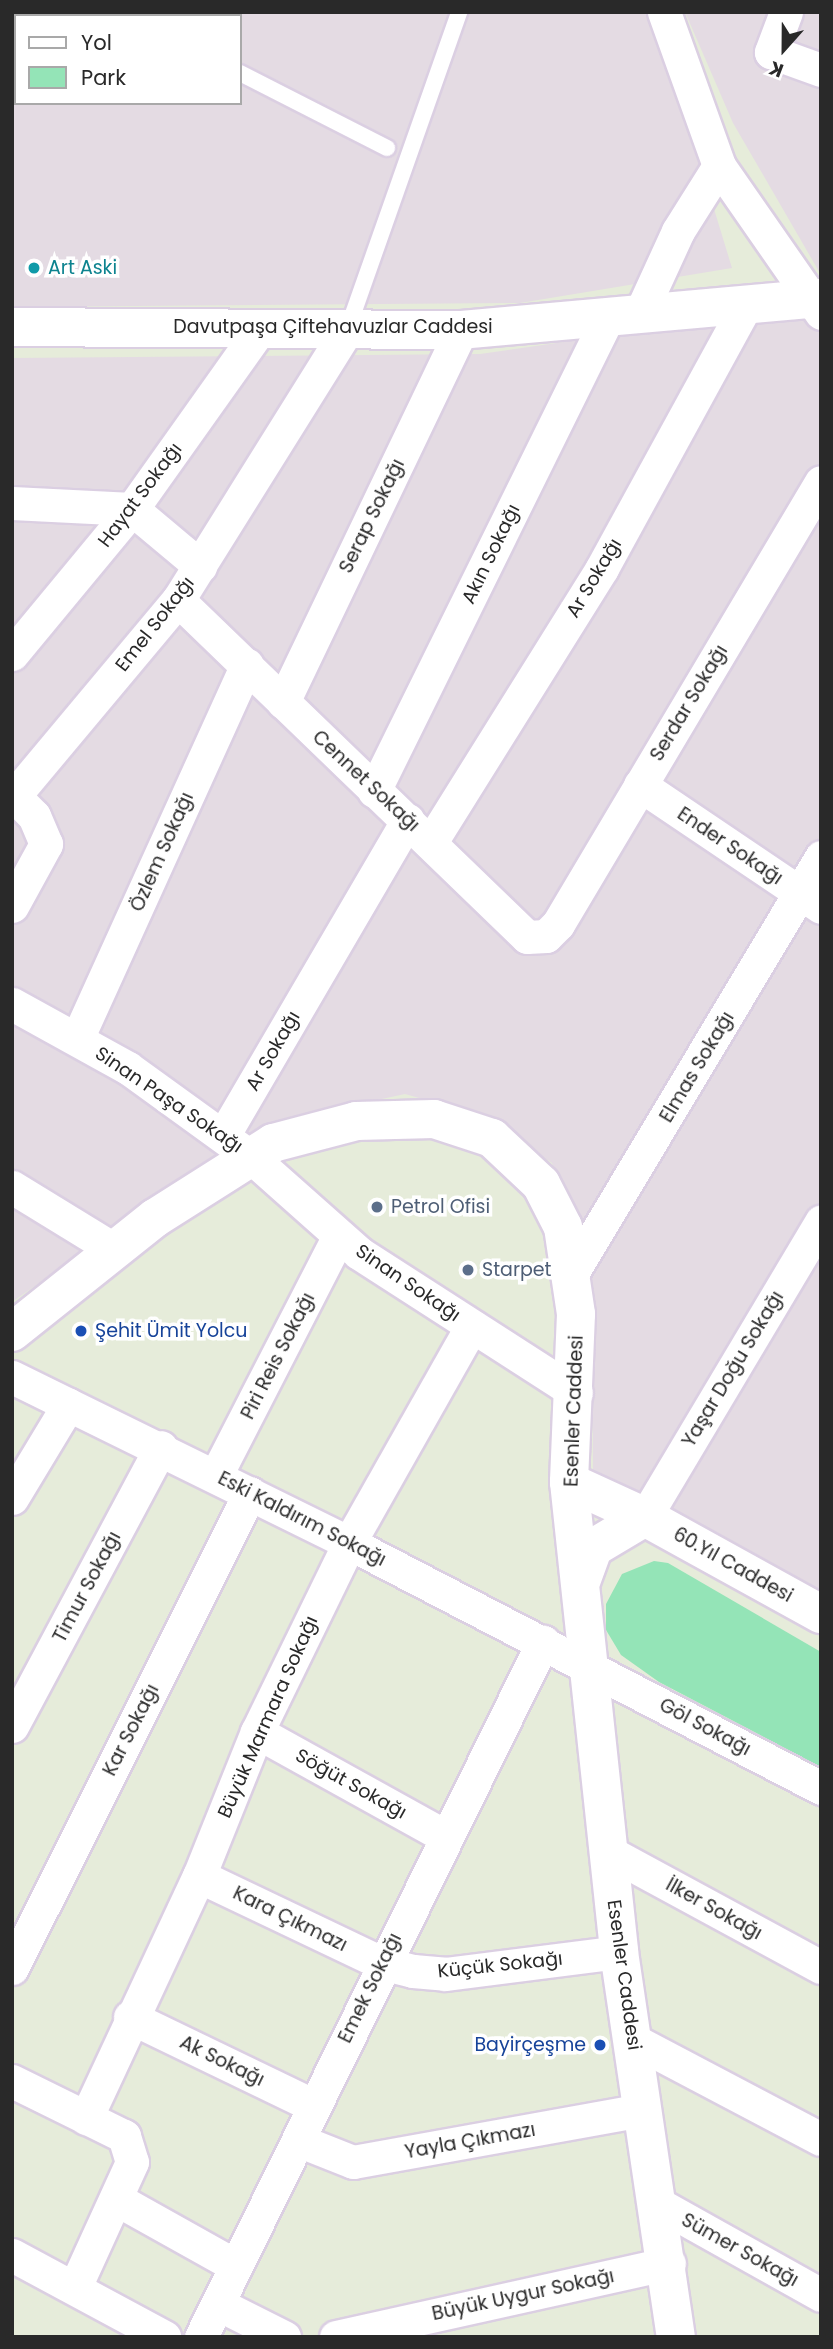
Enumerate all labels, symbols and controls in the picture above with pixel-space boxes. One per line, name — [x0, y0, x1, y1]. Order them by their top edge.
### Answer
legend — [14, 14, 242, 105]
north arrow — [749, 14, 819, 84]
text: Yol — [81, 28, 112, 57]
text: K — [765, 54, 787, 84]
text: Park — [81, 63, 126, 92]
place label: Art Aski — [48, 257, 117, 279]
marker: Art Aski — [26, 260, 42, 276]
street label: Davutpaşa Çiftehavuzlar Caddesi — [173, 316, 493, 338]
street label: Hayat Sokağı — [93, 438, 187, 552]
street label: Serap Sokağı — [335, 455, 409, 577]
street label: Akın Sokağı — [457, 500, 525, 608]
street label: Ar Sokağı — [561, 534, 627, 622]
street label: Emel Sokağı — [111, 572, 199, 676]
street label: Serdar Sokağı — [645, 641, 733, 765]
street label: Cennet Sokağı — [308, 726, 424, 836]
street label: Özlem Sokağı — [126, 789, 198, 915]
street label: Ender Sokağı — [673, 802, 787, 890]
street label: Ar Sokağı — [241, 1007, 305, 1095]
street label: Elmas Sokağı — [655, 1007, 739, 1127]
street label: Sinan Paşa Sokağı — [91, 1042, 247, 1158]
place label: Petrol Ofisi — [391, 1196, 490, 1218]
marker: Petrol Ofisi — [369, 1199, 385, 1215]
street label: Sinan Sokağı — [351, 1240, 465, 1326]
place label: Starpet — [482, 1259, 552, 1281]
marker: Starpet — [460, 1262, 476, 1278]
street label: Yaşar Doğu Sokağı — [677, 1287, 789, 1451]
street label: Piri Reis Sokağı — [236, 1289, 320, 1423]
place label: Şehit Ümit Yolcu — [95, 1320, 247, 1342]
marker: Şehit Ümit Yolcu — [73, 1323, 89, 1339]
street label: Esenler Caddesi — [560, 1335, 588, 1487]
street label: Eski Kaldırım Sokağı — [214, 1467, 390, 1571]
street label: 60.Yıl Caddesi — [669, 1523, 797, 1607]
street label: Timur Sokağı — [48, 1528, 126, 1646]
street label: Büyük Marmara Sokağı — [213, 1612, 323, 1822]
street label: Kar Sokağı — [98, 1680, 164, 1780]
street label: Göl Sokağı — [655, 1693, 755, 1761]
street label: Söğüt Sokağı — [291, 1744, 411, 1824]
street label: İlker Sokağı — [662, 1873, 766, 1945]
street label: Kara Çıkmazı — [229, 1882, 351, 1956]
street label: Esenler Caddesi — [602, 1898, 646, 2052]
street label: Emek Sokağı — [334, 1929, 406, 2047]
street label: Küçük Sokağı — [436, 1947, 564, 1983]
street label: Ak Sokağı — [176, 2031, 268, 2091]
place label: Bayirçeşme — [474, 2034, 586, 2056]
marker: Bayirçeşme — [592, 2037, 608, 2053]
street label: Yayla Çıkmazı — [403, 2118, 537, 2164]
street label: Sümer Sokağı — [677, 2208, 803, 2292]
street label: Büyük Uygur Sokağı — [430, 2265, 616, 2325]

